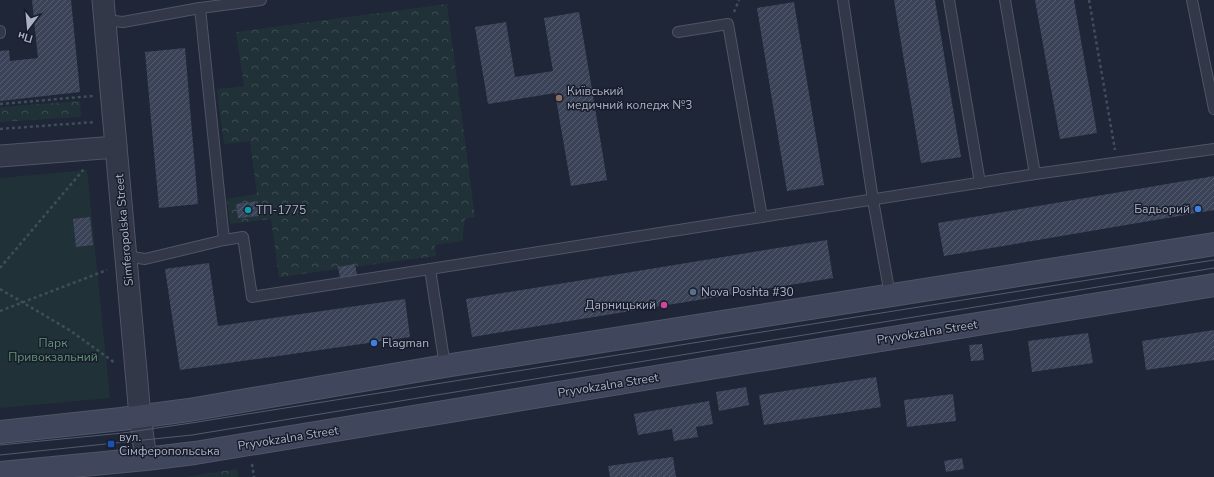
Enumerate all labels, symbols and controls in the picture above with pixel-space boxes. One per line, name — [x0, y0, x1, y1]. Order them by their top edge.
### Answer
north arrow — [8, 8, 48, 48]
text: Пн — [16, 28, 35, 46]
place label: Київський медичний коледж №3 — [567, 83, 692, 113]
marker: Київський медичний коледж №3 — [554, 93, 564, 103]
street label: Simferopolska Street — [111, 172, 137, 287]
place label: Бадьорий — [1134, 201, 1190, 217]
place label: ТП-1775 — [256, 202, 306, 218]
marker: Бадьорий — [1193, 204, 1203, 214]
marker: ТП-1775 — [243, 205, 253, 215]
place label: Nova Poshta #30 — [701, 284, 794, 300]
marker: Nova Poshta #30 — [688, 287, 698, 297]
place label: Дарницький — [585, 297, 656, 313]
marker: Дарницький — [659, 300, 669, 310]
street label: Pryvokzalna Street — [876, 316, 979, 348]
park label: Парк Привокзальний — [8, 335, 98, 365]
place label: Flagman — [382, 335, 429, 351]
marker: Flagman — [369, 338, 379, 348]
street label: Pryvokzalna Street — [557, 369, 660, 401]
street label: Pryvokzalna Street — [237, 422, 340, 454]
place label: вул. Сімферопольська — [119, 429, 220, 459]
marker: вул. Сімферопольська — [106, 439, 116, 449]

